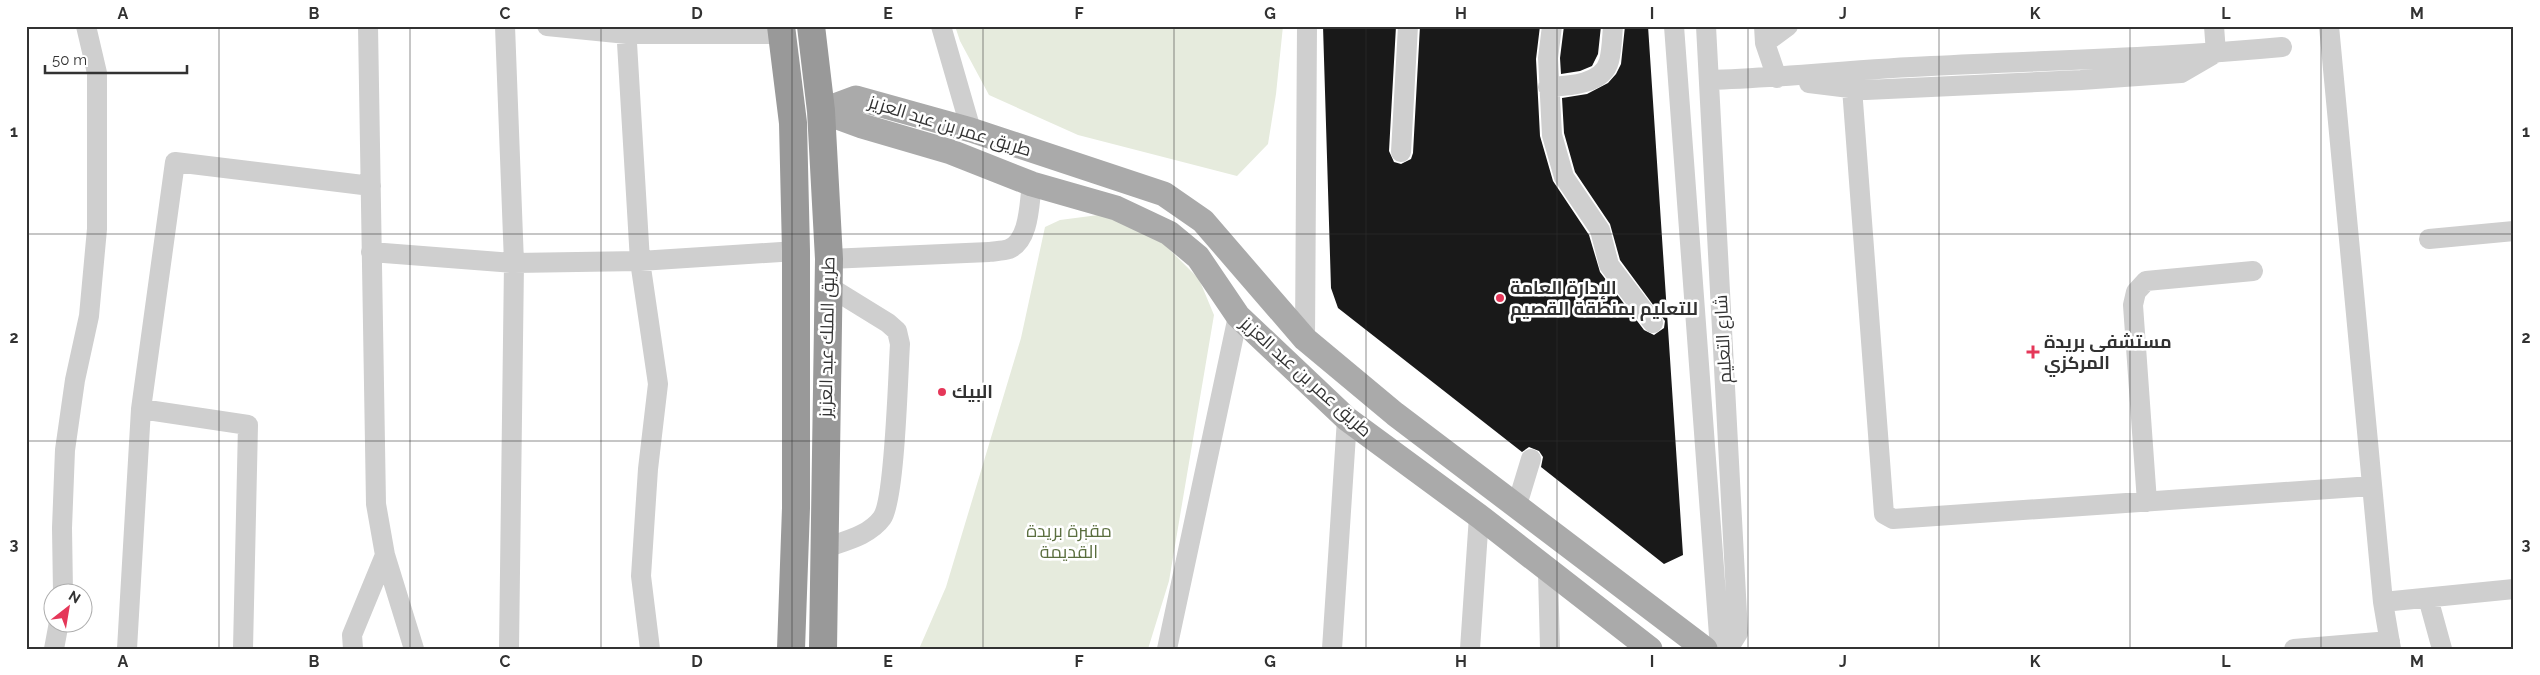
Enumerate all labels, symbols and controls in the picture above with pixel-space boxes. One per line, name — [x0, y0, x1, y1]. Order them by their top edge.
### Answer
text: A — [118, 4, 129, 23]
text: B — [309, 4, 320, 23]
text: C — [500, 4, 511, 23]
text: D — [691, 4, 703, 23]
text: E — [883, 4, 893, 23]
text: F — [1074, 4, 1084, 23]
text: G — [1264, 4, 1276, 23]
text: H — [1455, 4, 1467, 23]
text: I — [1650, 4, 1654, 23]
text: J — [1839, 4, 1847, 23]
text: K — [2030, 4, 2041, 23]
text: L — [2221, 4, 2231, 23]
text: M — [2410, 4, 2424, 23]
scale bar — [45, 42, 188, 74]
text: 50 m — [52, 51, 87, 69]
street label: طريق عمر بن عبد العزيز — [865, 90, 1034, 162]
text: 1 — [10, 122, 18, 141]
text: 1 — [2522, 122, 2530, 141]
street label: طريق الملك عبد العزيز — [815, 256, 840, 419]
place label: الإدارة العامة للتعليم بمنطقة القصيم — [1510, 277, 1698, 321]
marker: الإدارة العامة للتعليم بمنطقة القصيم — [1494, 292, 1506, 304]
street label: شارع التعليم — [1710, 294, 1737, 384]
street label: طريق عمر بن عبد العزيز — [1234, 312, 1376, 442]
text: 2 — [9, 328, 19, 347]
text: 2 — [2521, 328, 2531, 347]
place label: مستشفى بريدة المركزي — [2044, 331, 2172, 377]
marker: مستشفى بريدة المركزي — [2026, 345, 2040, 359]
place label: البيك — [952, 381, 993, 402]
marker: البيك — [936, 386, 948, 398]
park label: مقبرة بريدة القديمة — [1026, 520, 1112, 562]
text: 3 — [10, 535, 19, 554]
text: 3 — [2522, 535, 2531, 554]
north arrow — [42, 582, 92, 632]
text: N — [66, 587, 83, 606]
text: A — [118, 652, 129, 671]
text: B — [309, 652, 320, 671]
text: C — [500, 652, 511, 671]
text: D — [691, 652, 703, 671]
text: E — [883, 652, 893, 671]
text: F — [1074, 652, 1084, 671]
text: G — [1264, 652, 1276, 671]
text: H — [1455, 652, 1467, 671]
text: I — [1650, 652, 1654, 671]
text: J — [1839, 652, 1847, 671]
text: K — [2030, 652, 2041, 671]
text: L — [2221, 652, 2231, 671]
text: M — [2410, 652, 2424, 671]

